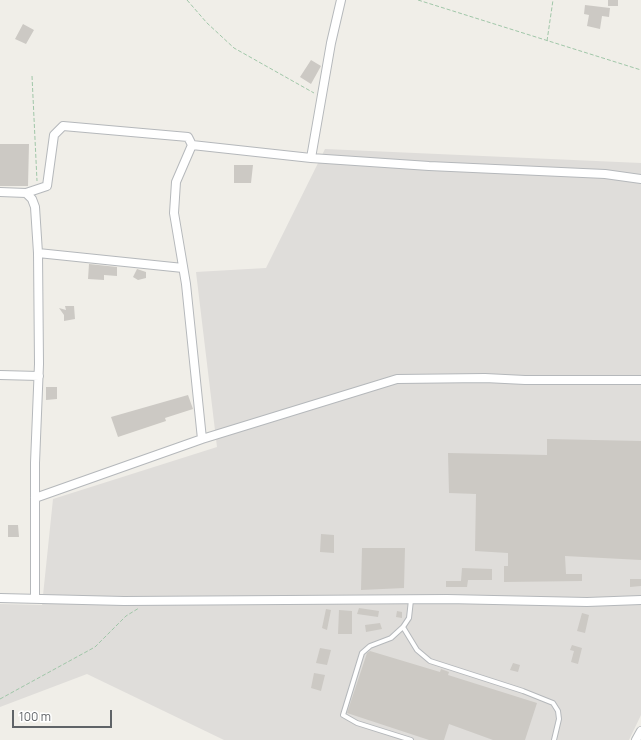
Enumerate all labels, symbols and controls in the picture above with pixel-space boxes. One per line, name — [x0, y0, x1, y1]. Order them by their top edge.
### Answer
scale bar — [14, 702, 114, 728]
text: 100 m — [19, 708, 51, 725]

